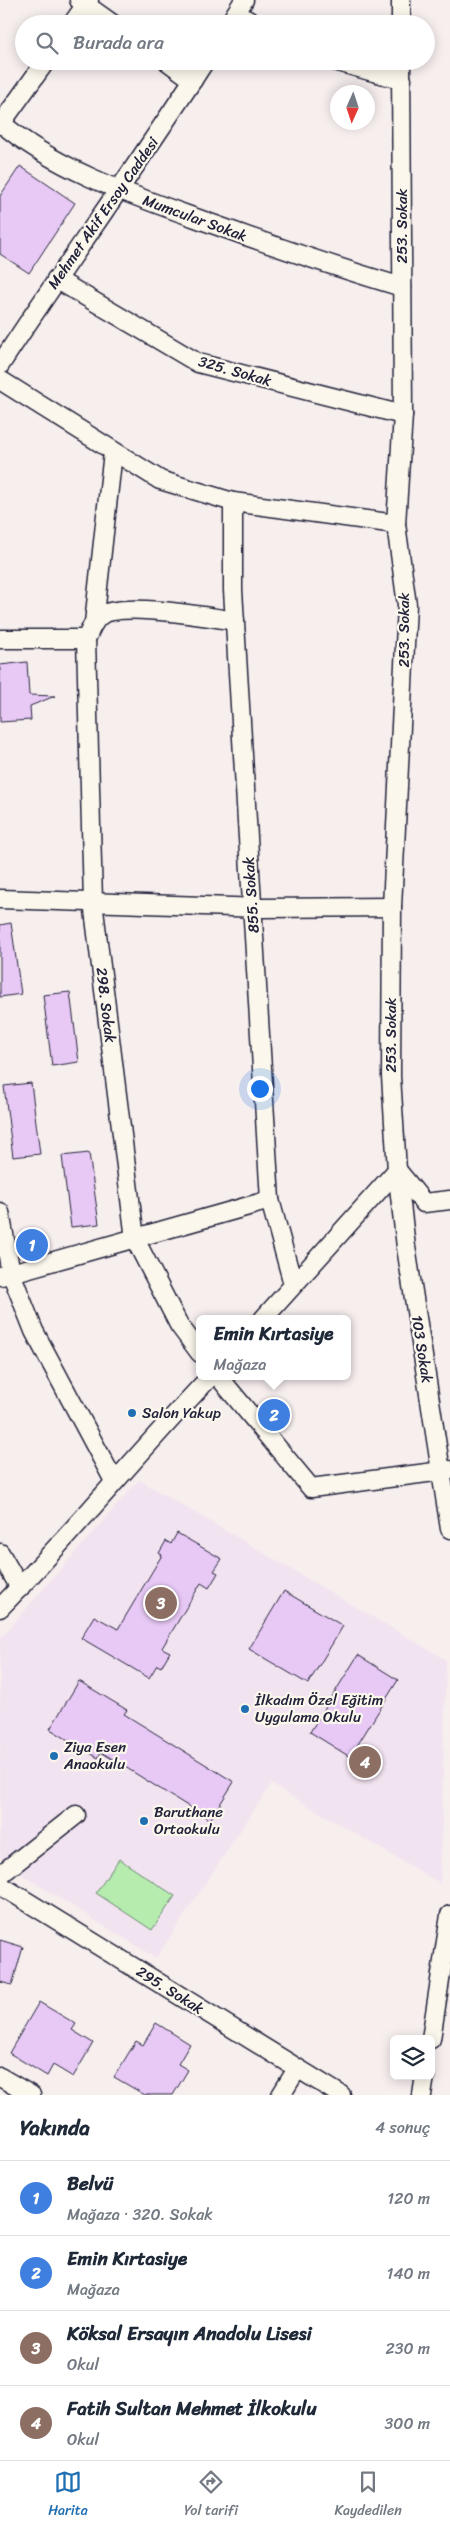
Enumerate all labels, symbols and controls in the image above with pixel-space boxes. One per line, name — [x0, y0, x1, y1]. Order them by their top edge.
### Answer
search box — [15, 15, 435, 70]
text: Burada ara — [73, 26, 164, 59]
icon: search — [33, 29, 61, 57]
north arrow — [330, 85, 375, 130]
street label: Mehmet Akif Ersoy Caddesi — [40, 131, 166, 295]
street label: Mumcular Sokak — [139, 187, 251, 249]
street label: 253. Sokak — [389, 188, 415, 264]
street label: 325. Sokak — [195, 348, 275, 394]
street label: 253. Sokak — [391, 592, 417, 668]
street label: 855. Sokak — [235, 856, 267, 934]
street label: 298. Sokak — [88, 966, 124, 1044]
street label: 253. Sokak — [378, 997, 404, 1073]
your location — [247, 1076, 273, 1102]
pin: 1 — [16, 1226, 48, 1264]
street label: 103 Sokak — [404, 1313, 440, 1385]
popup — [196, 1315, 351, 1380]
text: Emin Kırtasiye — [213, 1317, 334, 1350]
text: Mağaza — [213, 1350, 266, 1379]
pin: 2 — [258, 1396, 290, 1434]
place label: Salon Yakup — [142, 1400, 221, 1426]
marker: Salon Yakup — [126, 1407, 138, 1419]
pin: 3 — [145, 1584, 177, 1622]
place label: İlkadım Özel Eğitim Uygulama Okulu — [254, 1687, 383, 1730]
marker: İlkadım Özel Eğitim Uygulama Okulu — [239, 1703, 251, 1715]
place label: Ziya Esen Anaokulu — [63, 1734, 126, 1777]
pin: 4 — [349, 1743, 381, 1781]
marker: Ziya Esen Anaokulu — [48, 1750, 60, 1762]
place label: Baruthane Ortaokulu — [154, 1799, 223, 1842]
marker: Baruthane Ortaokulu — [138, 1815, 150, 1827]
street label: 295. Sokak — [131, 1959, 209, 2021]
map controls — [390, 2035, 435, 2080]
button: layers — [390, 2035, 435, 2080]
text: Yakında — [20, 2109, 90, 2147]
text: 4 sonuç — [375, 2113, 430, 2142]
text: Belvü — [67, 2167, 113, 2200]
text: 1 — [33, 2184, 39, 2213]
text: 120 m — [387, 2184, 430, 2213]
text: Mağaza · 320. Sokak — [67, 2200, 213, 2229]
text: Emin Kırtasiye — [67, 2242, 187, 2275]
text: 2 — [31, 2259, 41, 2288]
text: 140 m — [387, 2259, 430, 2288]
text: Mağaza — [67, 2275, 120, 2304]
text: Köksal Ersayın Anadolu Lisesi — [67, 2317, 312, 2350]
text: 3 — [32, 2334, 40, 2363]
text: 230 m — [385, 2334, 430, 2363]
text: Okul — [67, 2350, 99, 2379]
text: Fatih Sultan Mehmet İlkokulu — [67, 2392, 317, 2425]
text: 4 — [31, 2409, 41, 2438]
text: 300 m — [385, 2409, 430, 2438]
text: Okul — [67, 2425, 99, 2454]
tab: Harita — [48, 2468, 88, 2523]
tab: Yol tarifi — [184, 2468, 238, 2523]
tab: Kaydedilen — [335, 2468, 402, 2523]

